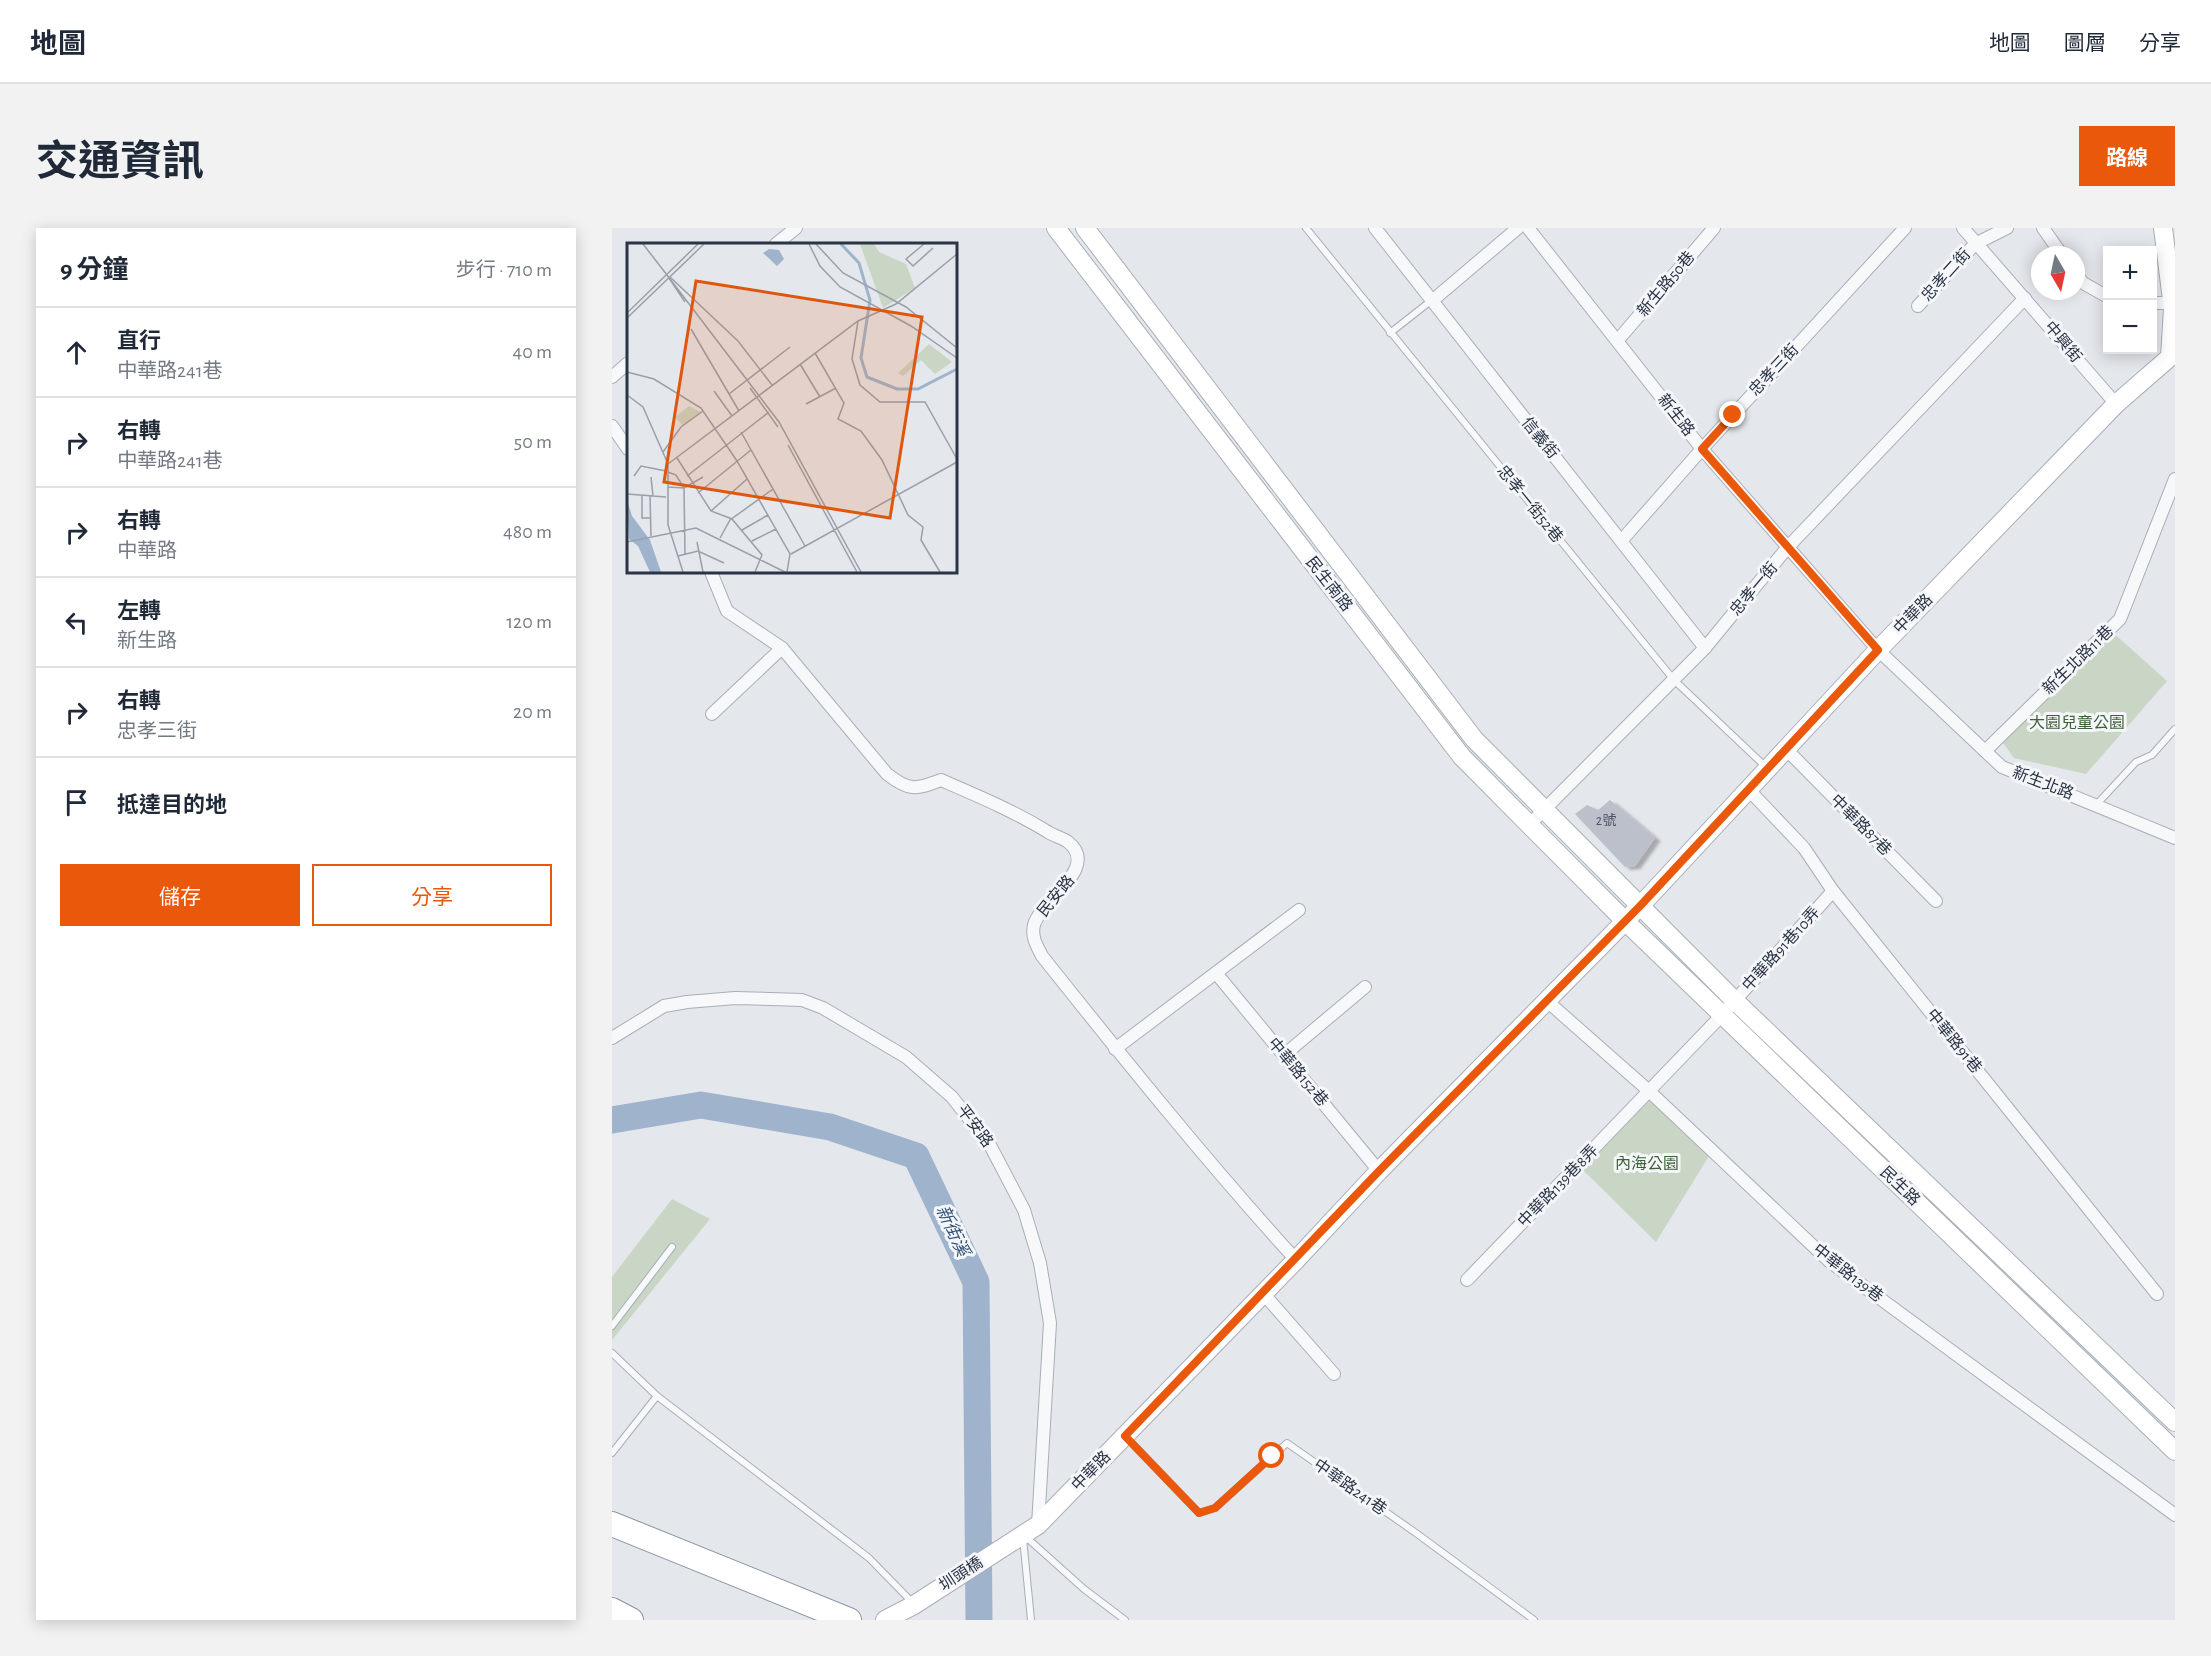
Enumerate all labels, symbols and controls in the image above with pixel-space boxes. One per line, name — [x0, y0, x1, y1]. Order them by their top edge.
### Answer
text: 地圖 — [30, 31, 86, 59]
text: 地圖 — [1989, 33, 2031, 54]
text: 圖層 — [2064, 33, 2106, 54]
text: 分享 — [2139, 33, 2181, 54]
button: 路線 — [2079, 126, 2175, 186]
text: 交通資訊 — [36, 141, 204, 183]
inset map — [627, 243, 957, 573]
street label: 忠孝二街 — [1918, 245, 1973, 304]
north arrow — [2031, 246, 2085, 300]
map controls — [2103, 246, 2157, 354]
button: + — [2103, 246, 2157, 300]
street label: 新生路50巷 — [1634, 248, 1698, 319]
text: 9 分鐘 — [60, 257, 128, 283]
text: 步行 · 710 m — [456, 260, 552, 280]
button: − — [2103, 300, 2157, 354]
street label: 中興街 — [2041, 318, 2085, 366]
text: 直行 — [117, 330, 161, 352]
icon: ahead — [60, 336, 93, 369]
street label: 忠孝三街 — [1746, 340, 1802, 399]
text: 40 m — [513, 342, 552, 362]
text: 中華路241巷 — [117, 361, 223, 381]
street label: 新生路 — [1655, 391, 1698, 439]
route end — [1719, 401, 1745, 427]
street label: 信義街 — [1519, 414, 1562, 462]
text: 右轉 — [117, 420, 161, 442]
icon: right — [60, 426, 93, 459]
text: 50 m — [514, 432, 552, 452]
text: 中華路241巷 — [117, 451, 223, 471]
street label: 忠孝一街52巷 — [1494, 462, 1567, 546]
text: 右轉 — [117, 510, 161, 532]
icon: right — [60, 516, 93, 549]
text: 480 m — [503, 522, 552, 542]
text: 中華路 — [117, 541, 177, 561]
street label: 民生南路 — [1303, 553, 1356, 614]
street label: 忠孝一街 — [1727, 559, 1781, 619]
street label: 中華路 — [1890, 590, 1935, 637]
text: 左轉 — [117, 600, 161, 622]
icon: left — [60, 606, 93, 639]
text: 120 m — [506, 612, 552, 632]
street label: 新生北路11巷 — [2039, 622, 2116, 697]
text: 新生路 — [117, 631, 177, 651]
text: 右轉 — [117, 690, 161, 712]
icon: right — [60, 696, 93, 729]
text: 20 m — [513, 702, 552, 722]
park label: 大園兒童公園 — [2029, 714, 2125, 731]
text: 忠孝三街 — [117, 721, 197, 741]
street label: 新生北路 — [2010, 763, 2076, 802]
icon: arrive — [60, 786, 93, 819]
street label: 中華路87巷 — [1828, 791, 1895, 858]
text: 抵達目的地 — [117, 794, 227, 816]
house number: 2號 — [1596, 813, 1616, 828]
button: 儲存 — [60, 864, 300, 926]
button: 分享 — [312, 864, 552, 926]
street label: 民安路 — [1034, 872, 1077, 920]
street label: 中華路91巷10弄 — [1739, 903, 1823, 994]
street label: 中華路91巷 — [1924, 1005, 1985, 1076]
street label: 中華路152巷 — [1265, 1034, 1332, 1109]
street label: 平安路 — [954, 1101, 997, 1150]
street label: 中華路139巷8弄 — [1514, 1141, 1601, 1230]
park label: 內海公園 — [1615, 1155, 1679, 1172]
street label: 民生路 — [1877, 1163, 1924, 1208]
water label: 新街溪 — [932, 1202, 975, 1262]
street label: 中華路139巷 — [1810, 1240, 1886, 1305]
route start — [1258, 1442, 1284, 1468]
street label: 中華路 — [1068, 1447, 1113, 1494]
street label: 中華路241巷 — [1311, 1455, 1390, 1518]
street label: 圳頭橋 — [936, 1553, 985, 1594]

